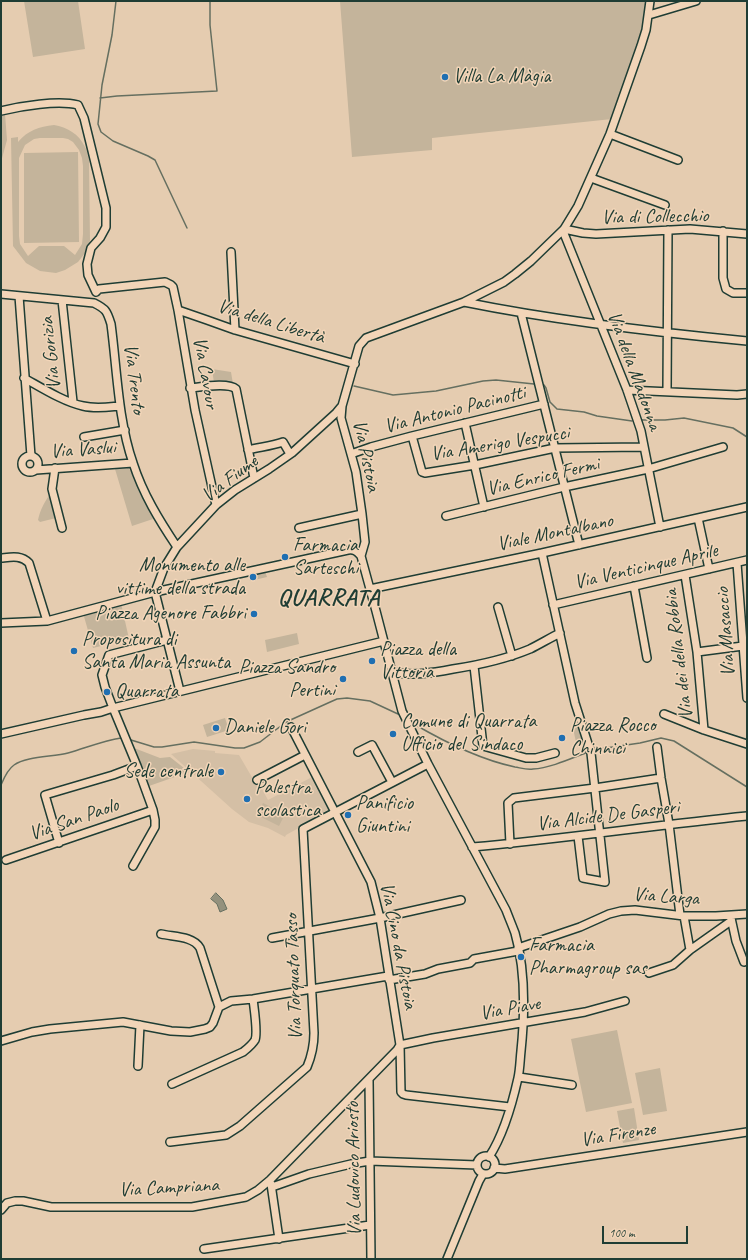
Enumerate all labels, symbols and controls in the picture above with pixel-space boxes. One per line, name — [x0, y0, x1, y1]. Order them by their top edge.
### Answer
place label: Villa La Màgia — [453, 65, 550, 89]
marker: Villa La Màgia — [440, 72, 450, 82]
street label: Via di Collecchio — [601, 204, 709, 230]
street label: Via della Libertà — [215, 294, 327, 350]
street label: Via della Madonna — [601, 308, 667, 434]
street label: Via Gorizia — [35, 315, 67, 391]
street label: Via Cavour — [187, 335, 223, 411]
street label: Via Trento — [118, 343, 150, 415]
street label: Via Antonio Pacinotti — [382, 381, 528, 439]
street label: Via Pistoia — [347, 418, 385, 494]
street label: Via Amerigo Vespucci — [429, 421, 571, 467]
street label: Via Vaslui — [50, 436, 116, 464]
street label: Via Fiume — [197, 450, 263, 508]
street label: Via Enrico Fermi — [484, 452, 602, 502]
street label: Viale Montalbano — [495, 509, 615, 557]
place label: Farmacia Sarteschi — [293, 534, 358, 581]
street label: Via Venticinque Aprile — [572, 539, 720, 595]
marker: Farmacia Sarteschi — [280, 552, 290, 562]
place label: Monumento alle vittime della strada — [116, 554, 245, 601]
marker: Monumento alle vittime della strada — [248, 572, 258, 582]
district label: QUARRATA — [279, 585, 379, 613]
street label: Via Masaccio — [711, 586, 741, 678]
street label: Via dei della Robbia — [659, 588, 699, 720]
place label: Piazza Agenore Fabbri — [95, 602, 246, 626]
marker: Piazza Agenore Fabbri — [249, 609, 259, 619]
place label: Propositura di Santa Maria Assunta — [82, 628, 230, 675]
place label: Piazza della Vittoria — [380, 638, 456, 685]
marker: Propositura di Santa Maria Assunta — [69, 646, 79, 656]
place label: Piazza Sandro Pertini — [239, 656, 335, 703]
marker: Piazza della Vittoria — [367, 656, 377, 666]
marker: Piazza Sandro Pertini — [338, 674, 348, 684]
place label: Quarrata — [115, 680, 178, 704]
marker: Quarrata — [102, 687, 112, 697]
place label: Comune di Quarrata Ufficio del Sindaco — [401, 710, 536, 757]
place label: Piazza Rocco Chinnici — [570, 714, 656, 761]
place label: Daniele Gori — [224, 716, 306, 740]
marker: Daniele Gori — [211, 723, 221, 733]
marker: Comune di Quarrata Ufficio del Sindaco — [388, 729, 398, 739]
marker: Piazza Rocco Chinnici — [557, 733, 567, 743]
place label: Sede centrale — [124, 760, 213, 784]
marker: Sede centrale — [216, 767, 226, 777]
place label: Palestra scolastica — [255, 776, 321, 823]
place label: Panificio Giuntini — [356, 792, 413, 839]
street label: Via San Paolo — [26, 793, 122, 847]
marker: Palestra scolastica — [242, 794, 252, 804]
street label: Via Alcide De Gasperi — [535, 795, 681, 837]
marker: Panificio Giuntini — [343, 810, 353, 820]
street label: Via Cino da Pistoia — [374, 881, 422, 1011]
street label: Via Larga — [632, 883, 700, 911]
street label: Via Torquato Tasso — [280, 913, 308, 1041]
place label: Farmacia Pharmagroup sas — [529, 934, 646, 981]
marker: Farmacia Pharmagroup sas — [516, 952, 526, 962]
street label: Via Piave — [478, 992, 542, 1026]
street label: Via Ludovico Ariosto — [341, 1102, 367, 1236]
street label: Via Firenze — [579, 1117, 657, 1153]
street label: Via Campriana — [118, 1173, 220, 1203]
scale bar — [604, 1218, 690, 1244]
text: 100 m — [609, 1225, 635, 1241]

